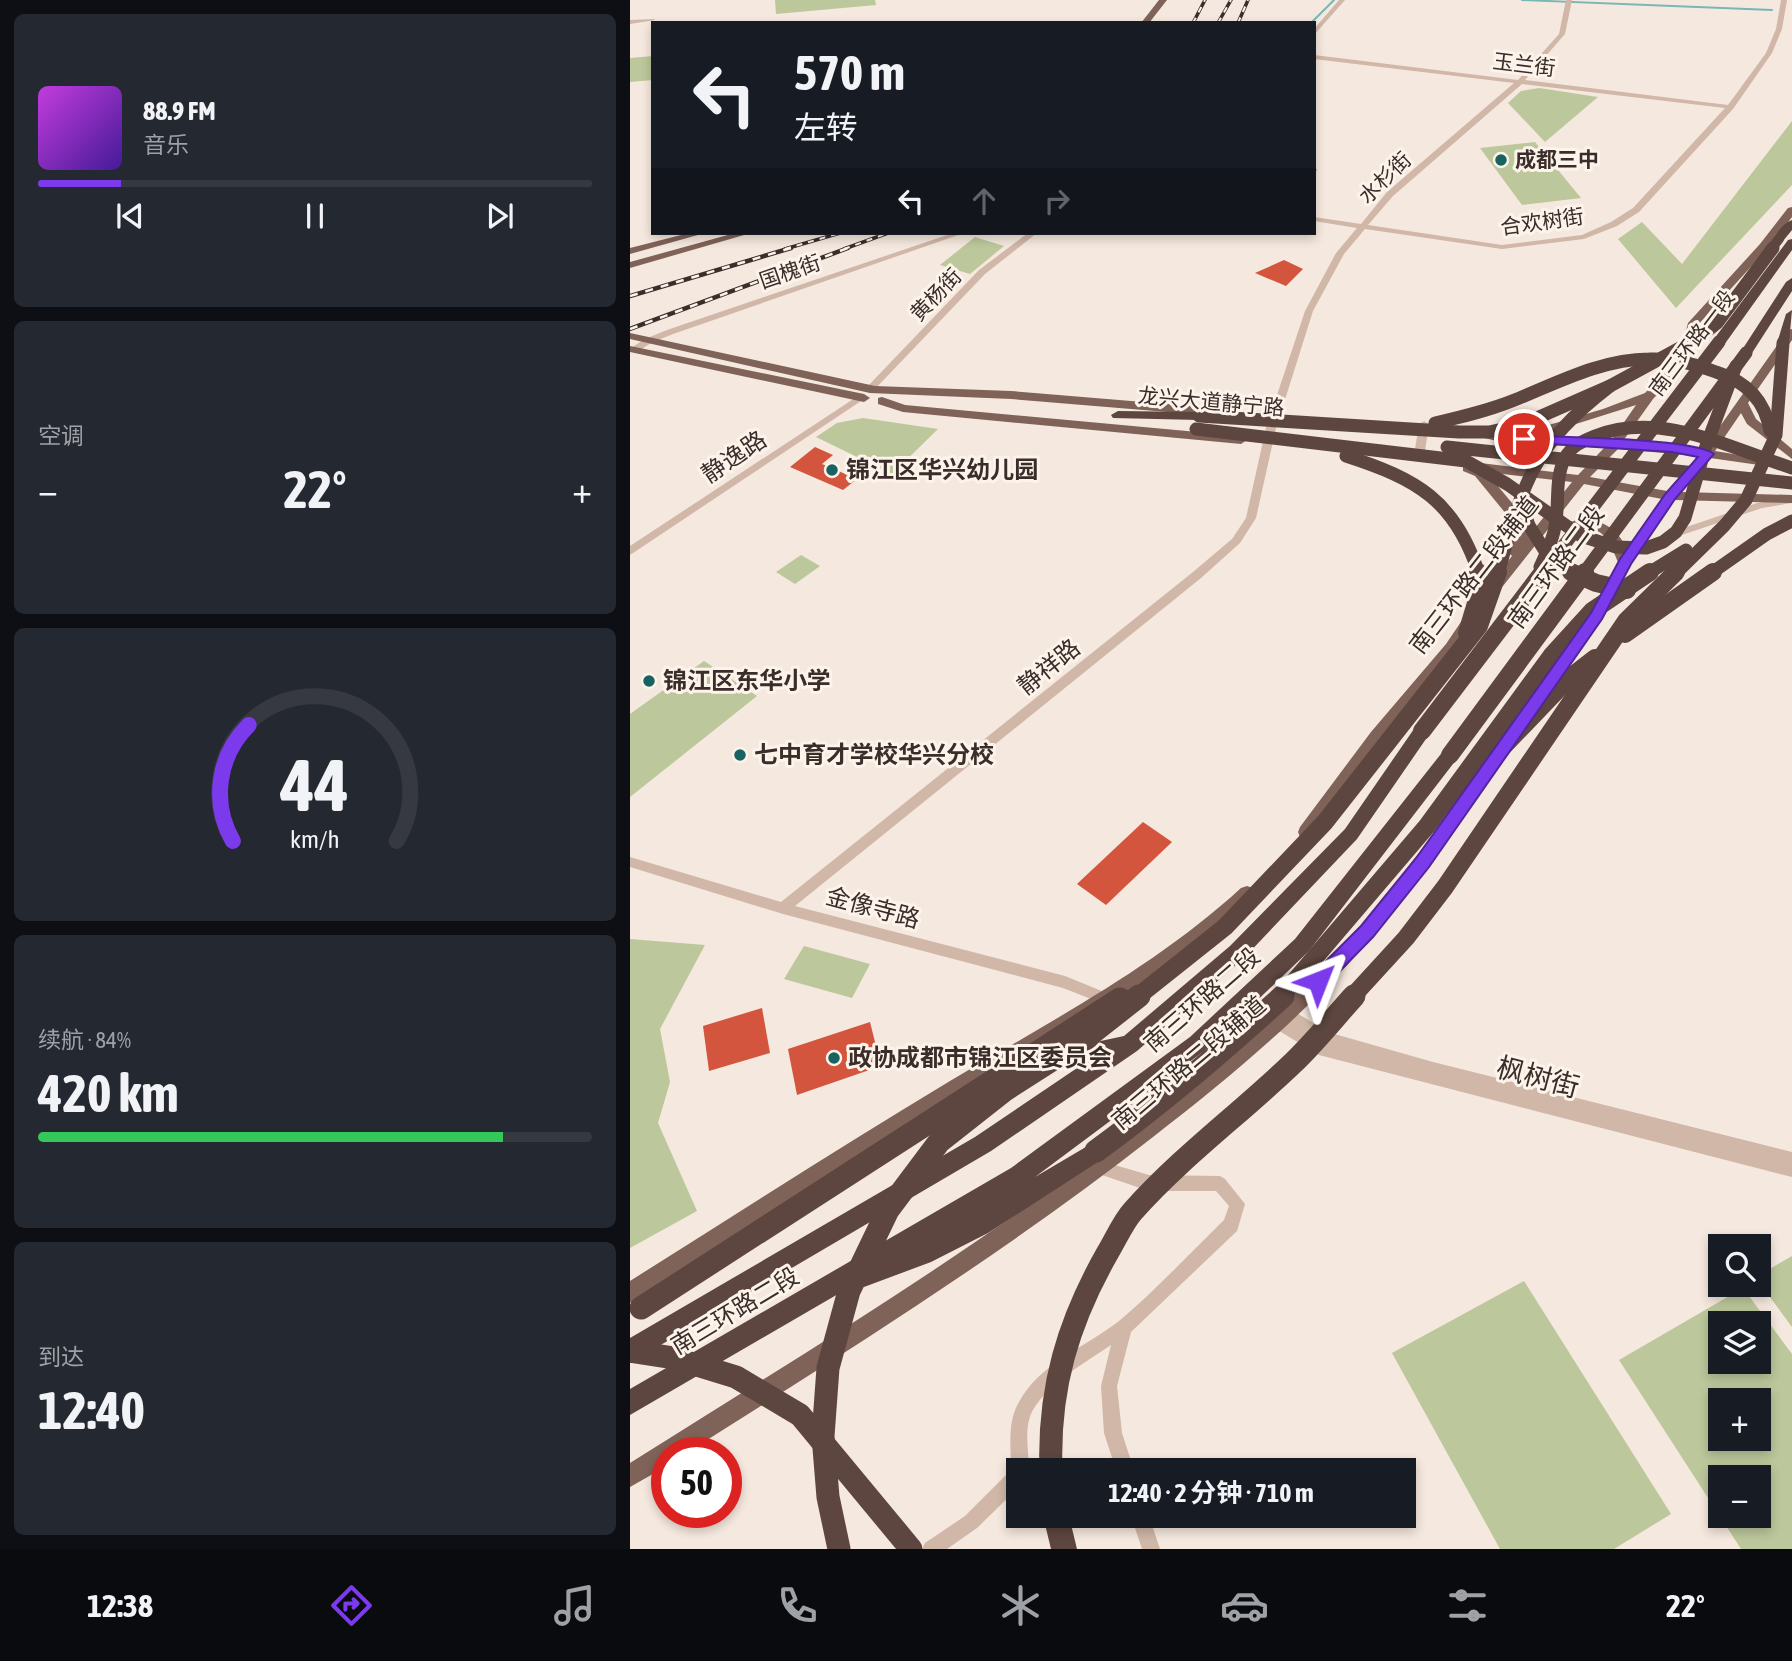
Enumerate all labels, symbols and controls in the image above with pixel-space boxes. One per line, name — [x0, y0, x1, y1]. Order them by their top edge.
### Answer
text: 570 m — [794, 44, 905, 100]
street label: 玉兰街 — [1491, 48, 1557, 80]
icon: left — [679, 49, 770, 140]
text: 88.9 FM — [143, 96, 216, 126]
text: 左转 — [794, 109, 858, 146]
text: 音乐 — [143, 132, 189, 158]
street label: 水杉街 — [1353, 147, 1415, 208]
place label: 成都三中 — [1515, 147, 1599, 171]
marker: 成都三中 — [1493, 152, 1509, 168]
icon: left — [892, 182, 930, 220]
icon: ahead — [965, 182, 1003, 220]
icon: right — [1038, 182, 1076, 220]
icon: previous — [111, 197, 149, 235]
icon: pause — [296, 197, 334, 235]
icon: next — [481, 197, 519, 235]
street label: 合欢树街 — [1499, 203, 1585, 239]
street label: 国槐街 — [756, 249, 823, 293]
street label: 黄杨街 — [905, 263, 966, 325]
street label: 南三环路一段 — [1644, 285, 1739, 400]
street label: 龙兴大道静宁路 — [1137, 383, 1285, 419]
pin — [1494, 409, 1554, 469]
icon: arrive — [1505, 420, 1543, 458]
text: 空调 — [38, 423, 84, 449]
street label: 静逸路 — [696, 425, 771, 488]
place label: 锦江区华兴幼儿园 — [846, 456, 1038, 483]
text: 22° — [283, 459, 347, 519]
marker: 锦江区华兴幼儿园 — [824, 462, 840, 478]
text: − — [38, 468, 58, 511]
text: + — [572, 468, 592, 511]
street label: 南三环路二段辅道 — [1404, 491, 1543, 659]
street label: 南三环路二段 — [1502, 501, 1609, 633]
street label: 静祥路 — [1012, 633, 1085, 700]
place label: 锦江区东华小学 — [663, 667, 831, 694]
marker: 锦江区东华小学 — [641, 673, 657, 689]
place label: 七中育才学校华兴分校 — [754, 741, 994, 768]
text: 44 — [280, 743, 349, 826]
marker: 七中育才学校华兴分校 — [732, 747, 748, 763]
text: km/h — [290, 824, 340, 852]
street label: 金像寺路 — [823, 882, 923, 933]
street label: 南三环路二段 — [1138, 942, 1265, 1057]
position arrow — [1281, 944, 1355, 1018]
street label: 南三环路二段辅道 — [1106, 991, 1271, 1135]
text: 续航 · 84% — [38, 1027, 131, 1053]
place label: 政协成都市锦江区委员会 — [848, 1044, 1112, 1071]
marker: 政协成都市锦江区委员会 — [826, 1050, 842, 1066]
street label: 枫树街 — [1493, 1051, 1583, 1103]
text: 420 km — [38, 1063, 179, 1123]
map controls — [1708, 1234, 1771, 1528]
button: search — [1708, 1234, 1771, 1297]
street label: 南三环路二段 — [666, 1262, 803, 1359]
button: layers — [1708, 1311, 1771, 1374]
text: 到达 — [38, 1344, 84, 1370]
text: 12:40 — [38, 1380, 145, 1440]
button: + — [1708, 1388, 1771, 1451]
speed limit sign: 50 — [651, 1437, 742, 1528]
button: − — [1708, 1465, 1771, 1528]
text: 12:40 · 2 分钟 · 710 m — [1108, 1478, 1314, 1508]
icon: directions — [327, 1581, 376, 1630]
icon: music — [550, 1581, 599, 1630]
icon: phone — [773, 1581, 822, 1630]
icon: climate — [996, 1581, 1045, 1630]
icon: car — [1220, 1581, 1269, 1630]
icon: filters — [1443, 1581, 1492, 1630]
text: 12:38 — [87, 1587, 153, 1624]
text: 22° — [1666, 1587, 1705, 1624]

